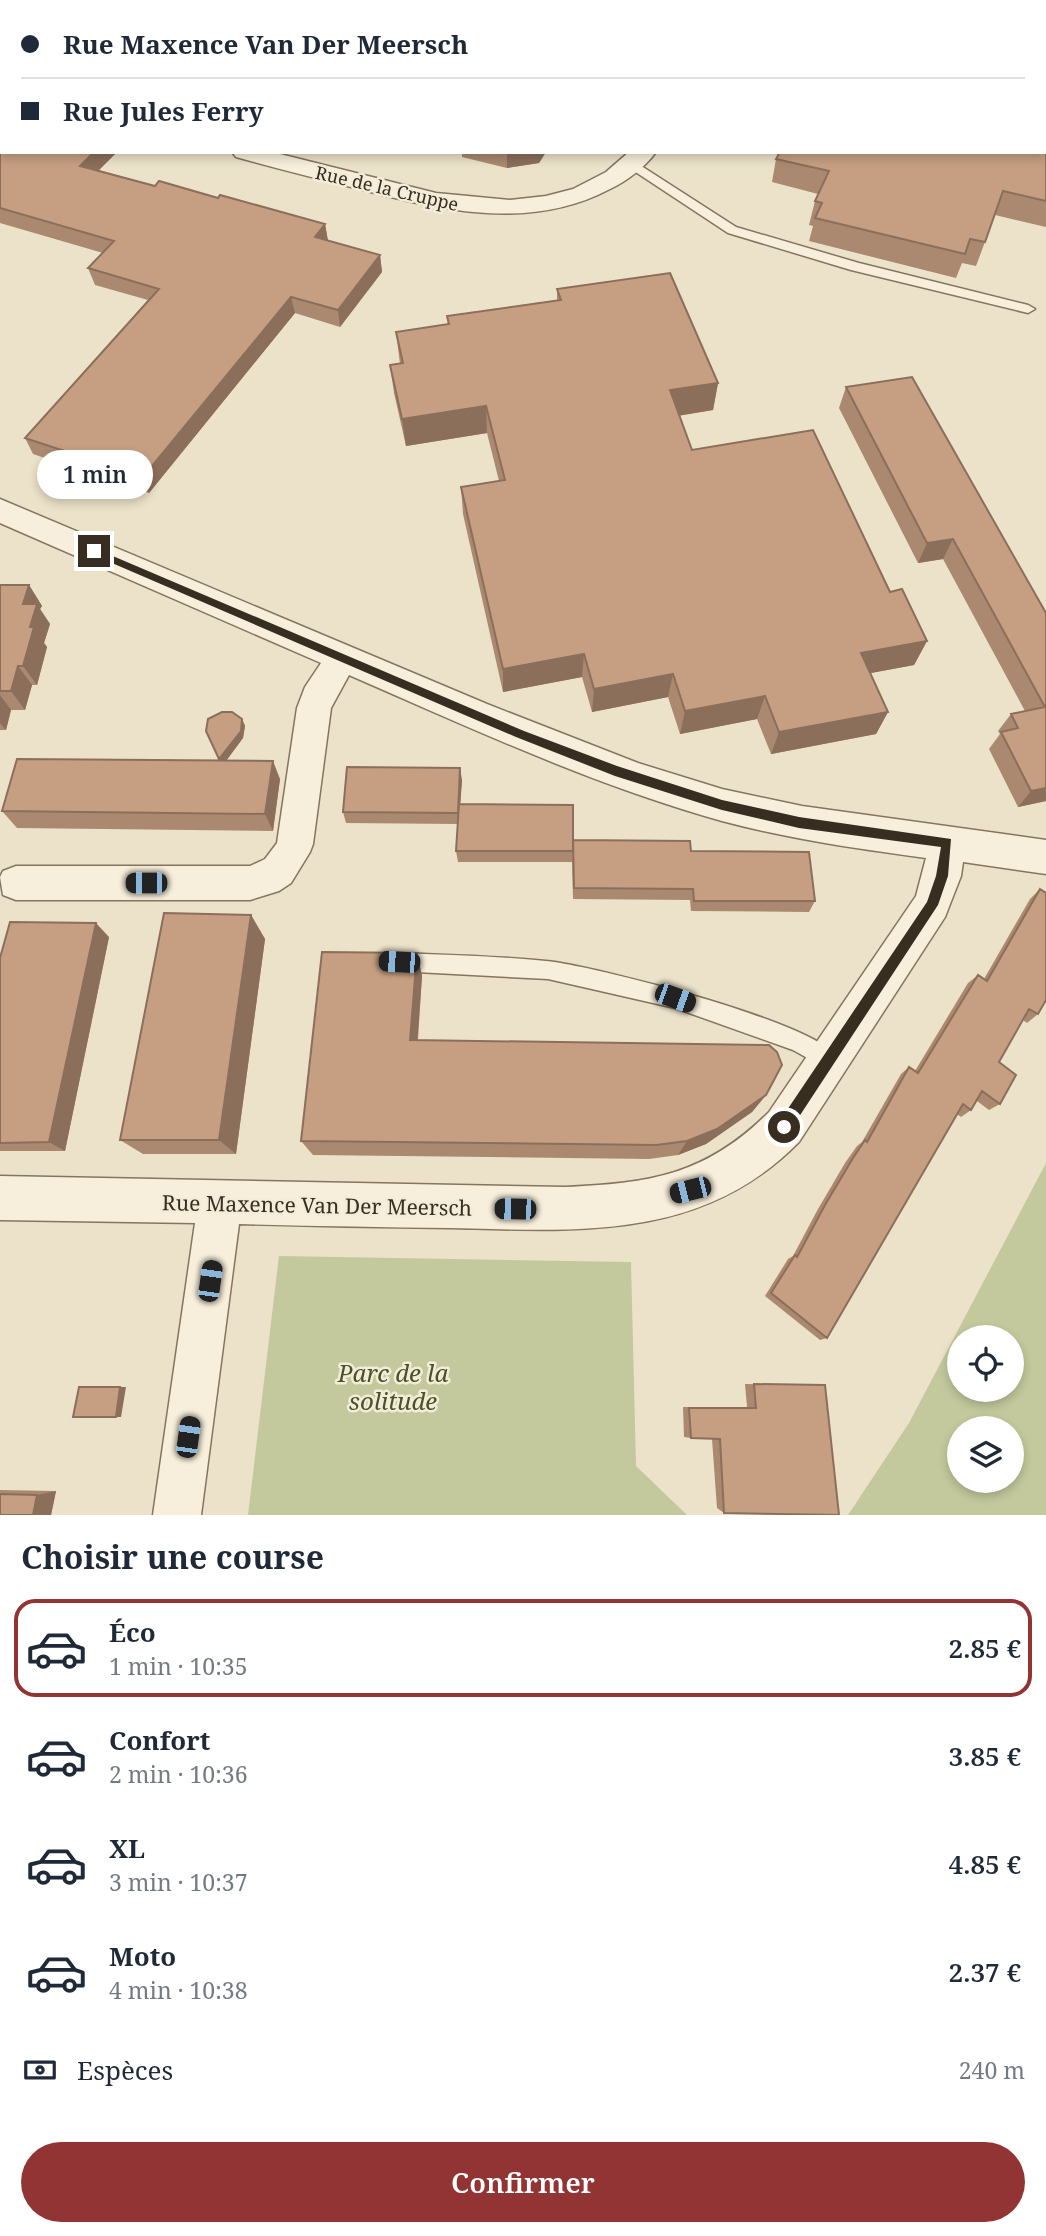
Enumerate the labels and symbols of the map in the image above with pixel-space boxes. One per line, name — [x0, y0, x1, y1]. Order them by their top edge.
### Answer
street label: Rue de la Cruppe — [313, 160, 461, 216]
callout: 1 min — [36, 449, 152, 498]
route end — [78, 535, 110, 567]
car — [126, 873, 168, 894]
car — [378, 950, 421, 974]
car — [652, 981, 699, 1015]
route start — [768, 1111, 800, 1143]
car — [668, 1175, 713, 1205]
street label: Rue Maxence Van Der Meersch — [162, 1188, 472, 1222]
car — [494, 1198, 537, 1220]
car — [197, 1259, 224, 1303]
park label: Parc de la solitude — [337, 1356, 448, 1417]
car — [175, 1415, 202, 1459]

